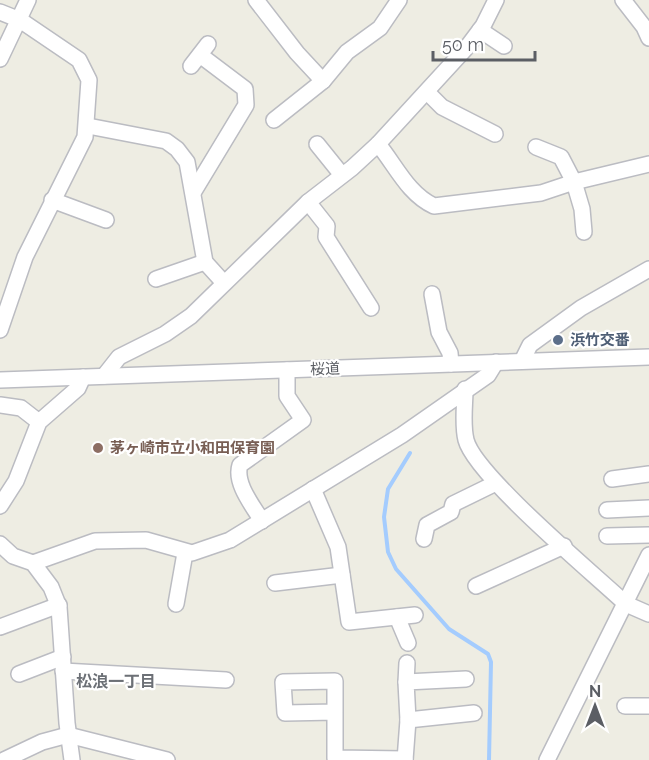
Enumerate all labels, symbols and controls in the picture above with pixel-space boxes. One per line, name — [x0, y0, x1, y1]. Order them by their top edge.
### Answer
scale bar — [433, 24, 535, 62]
text: 50 m — [442, 34, 484, 55]
place label: 浜竹交番 — [570, 331, 630, 349]
marker: 浜竹交番 — [551, 333, 565, 347]
street label: 桜道 — [310, 359, 340, 379]
place label: 茅ヶ崎市立小和田保育園 — [110, 439, 275, 457]
marker: 茅ヶ崎市立小和田保育園 — [91, 441, 105, 455]
district label: 松浪一丁目 — [76, 672, 156, 691]
north arrow — [565, 676, 625, 736]
text: N — [589, 682, 601, 701]

